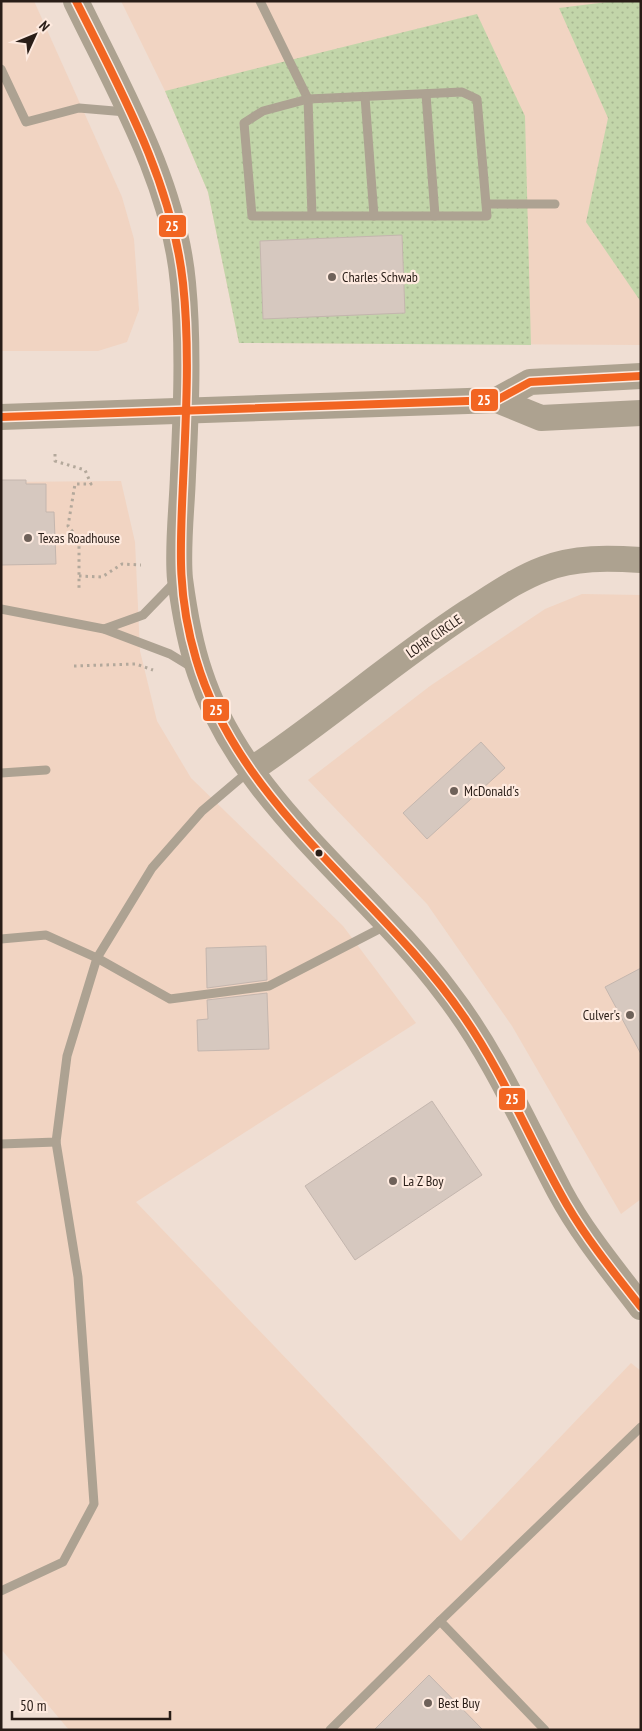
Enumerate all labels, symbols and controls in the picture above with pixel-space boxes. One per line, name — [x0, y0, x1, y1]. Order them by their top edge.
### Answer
north arrow — [10, 10, 60, 60]
text: N — [35, 17, 53, 35]
line badge: 25 — [158, 214, 187, 238]
text: 25 — [165, 217, 179, 235]
place label: Charles Schwab — [342, 268, 418, 286]
marker: Charles Schwab — [326, 271, 338, 283]
line badge: 25 — [470, 388, 499, 412]
text: 25 — [477, 391, 491, 409]
place label: Texas Roadhouse — [38, 529, 120, 547]
marker: Texas Roadhouse — [22, 532, 34, 544]
street label: LOHR CIRCLE — [403, 610, 465, 662]
line badge: 25 — [202, 698, 230, 722]
text: 25 — [209, 701, 223, 719]
place label: McDonald's — [464, 782, 519, 800]
marker: McDonald's — [448, 785, 460, 797]
unlabelled marker — [314, 848, 324, 858]
place label: Culver's — [583, 1006, 620, 1024]
marker: Culver's — [624, 1009, 636, 1021]
line badge: 25 — [498, 1087, 526, 1111]
text: 25 — [505, 1090, 519, 1108]
place label: La Z Boy — [403, 1172, 444, 1190]
marker: La Z Boy — [387, 1175, 399, 1187]
scale bar — [12, 1688, 170, 1720]
place label: Best Buy — [438, 1694, 481, 1712]
text: 50 m — [20, 1696, 46, 1715]
marker: Best Buy — [422, 1697, 434, 1709]

